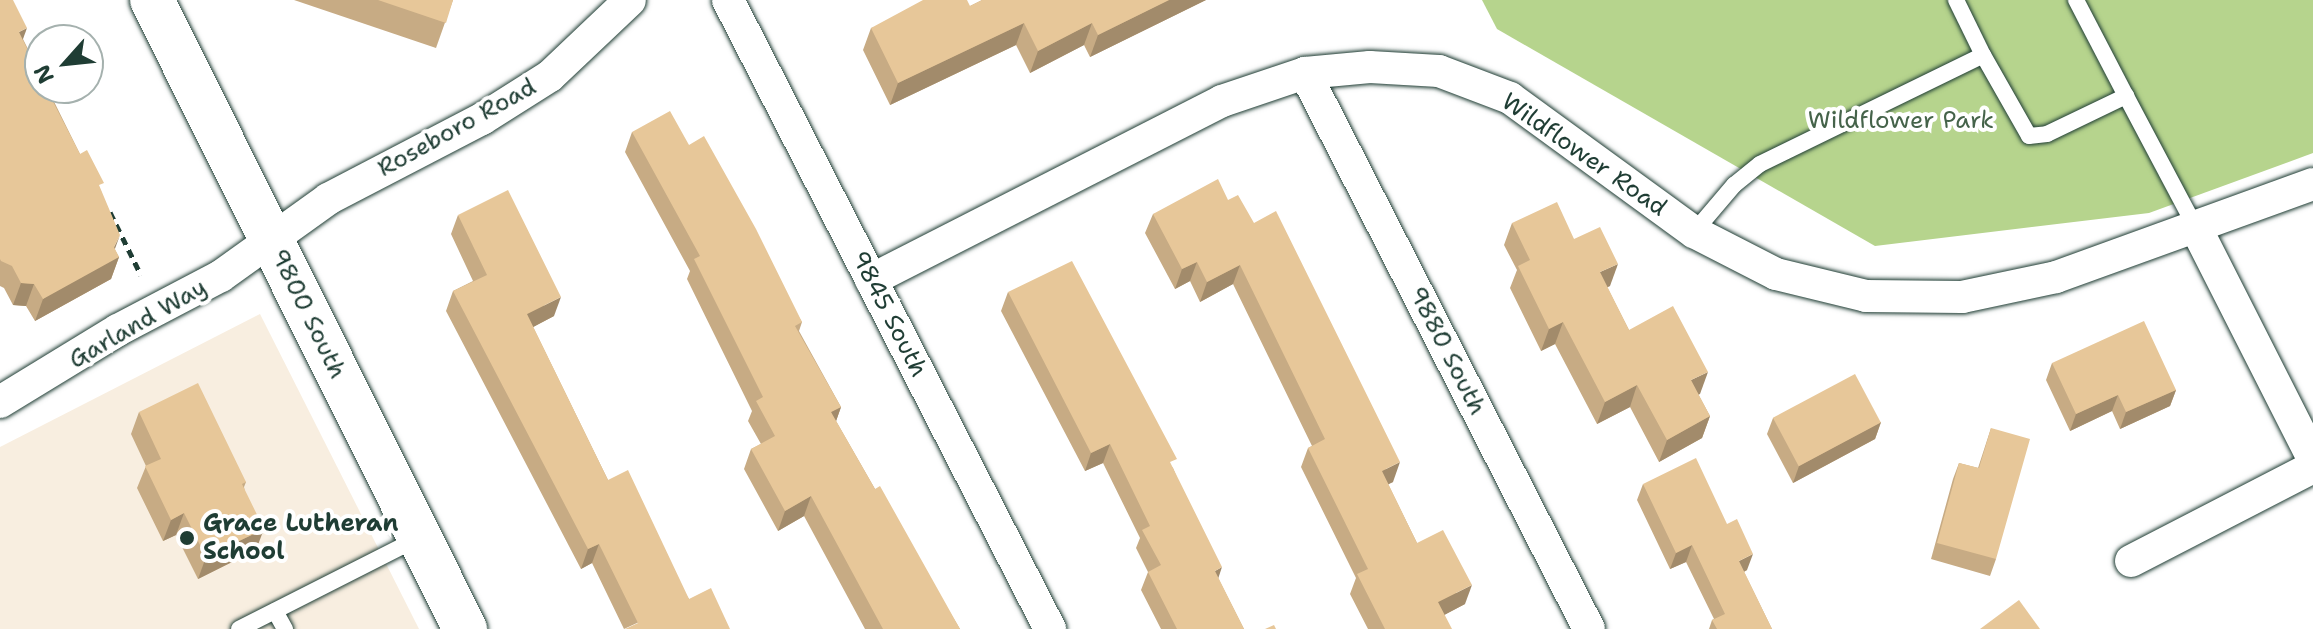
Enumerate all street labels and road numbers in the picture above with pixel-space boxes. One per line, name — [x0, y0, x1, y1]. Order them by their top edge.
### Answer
street label: Roseboro Road — [373, 73, 541, 183]
street label: Wildflower Road — [1496, 87, 1672, 223]
street label: 9800 South — [264, 244, 352, 384]
street label: 9845 South — [845, 246, 933, 382]
street label: Garland Way — [64, 273, 212, 375]
street label: 9880 South — [1402, 282, 1492, 420]

